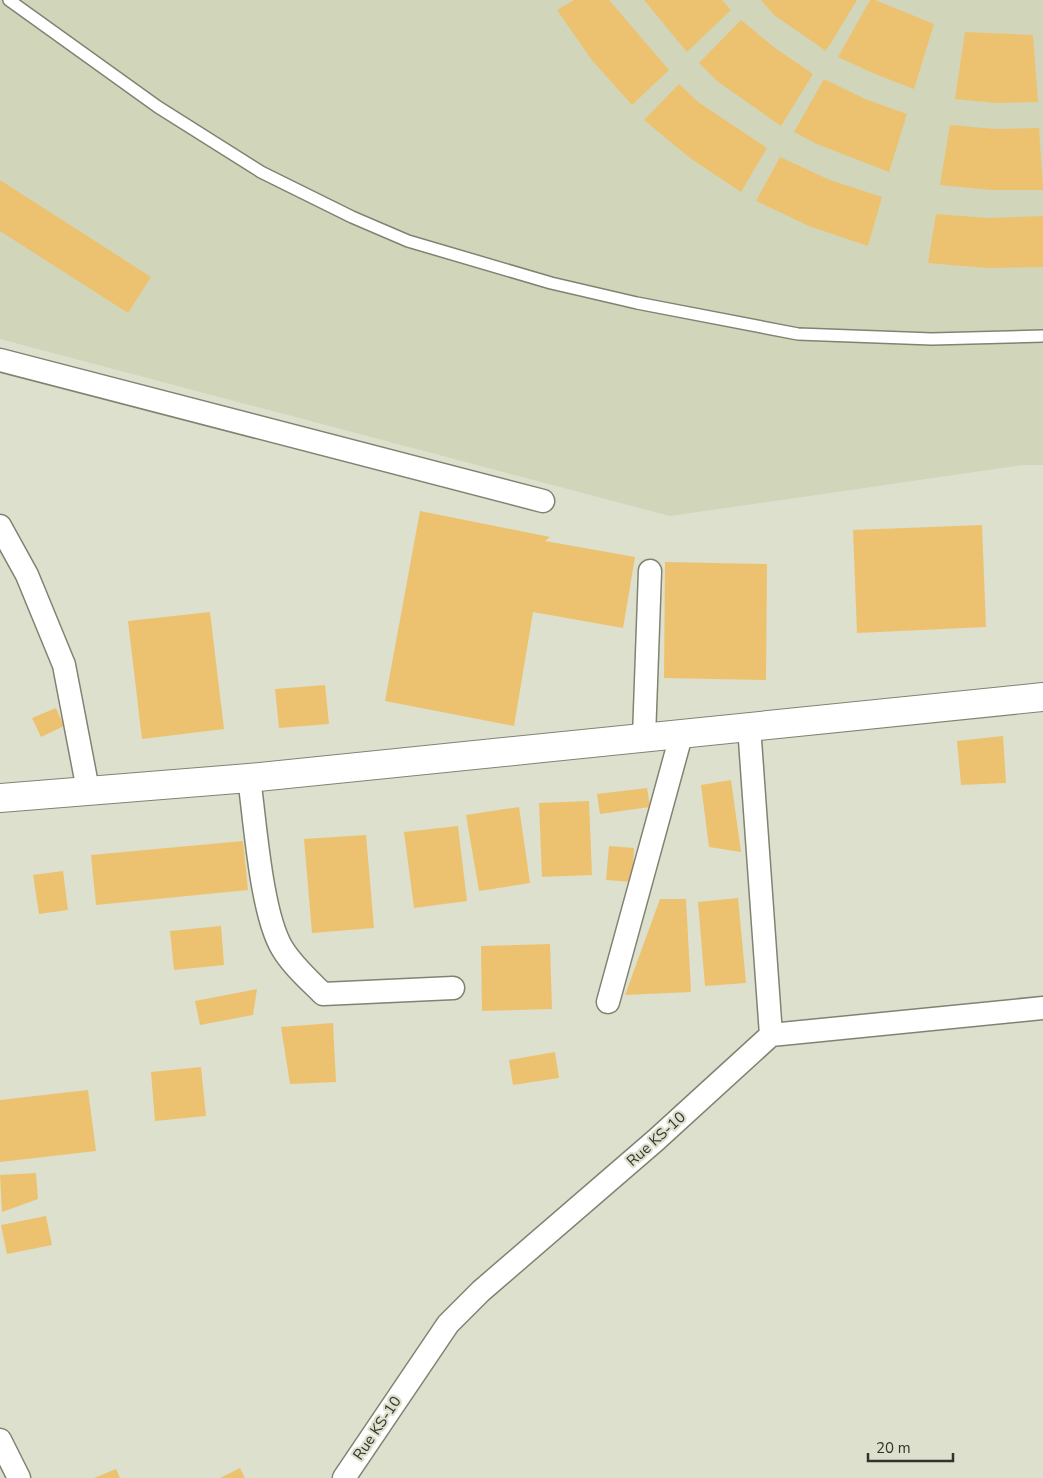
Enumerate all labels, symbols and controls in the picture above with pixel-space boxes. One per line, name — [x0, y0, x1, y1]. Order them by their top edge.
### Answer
street label: Rue KS-10 — [622, 1107, 690, 1171]
street label: Rue KS-10 — [348, 1392, 406, 1464]
scale bar — [868, 1430, 953, 1462]
text: 20 m — [876, 1438, 911, 1458]

